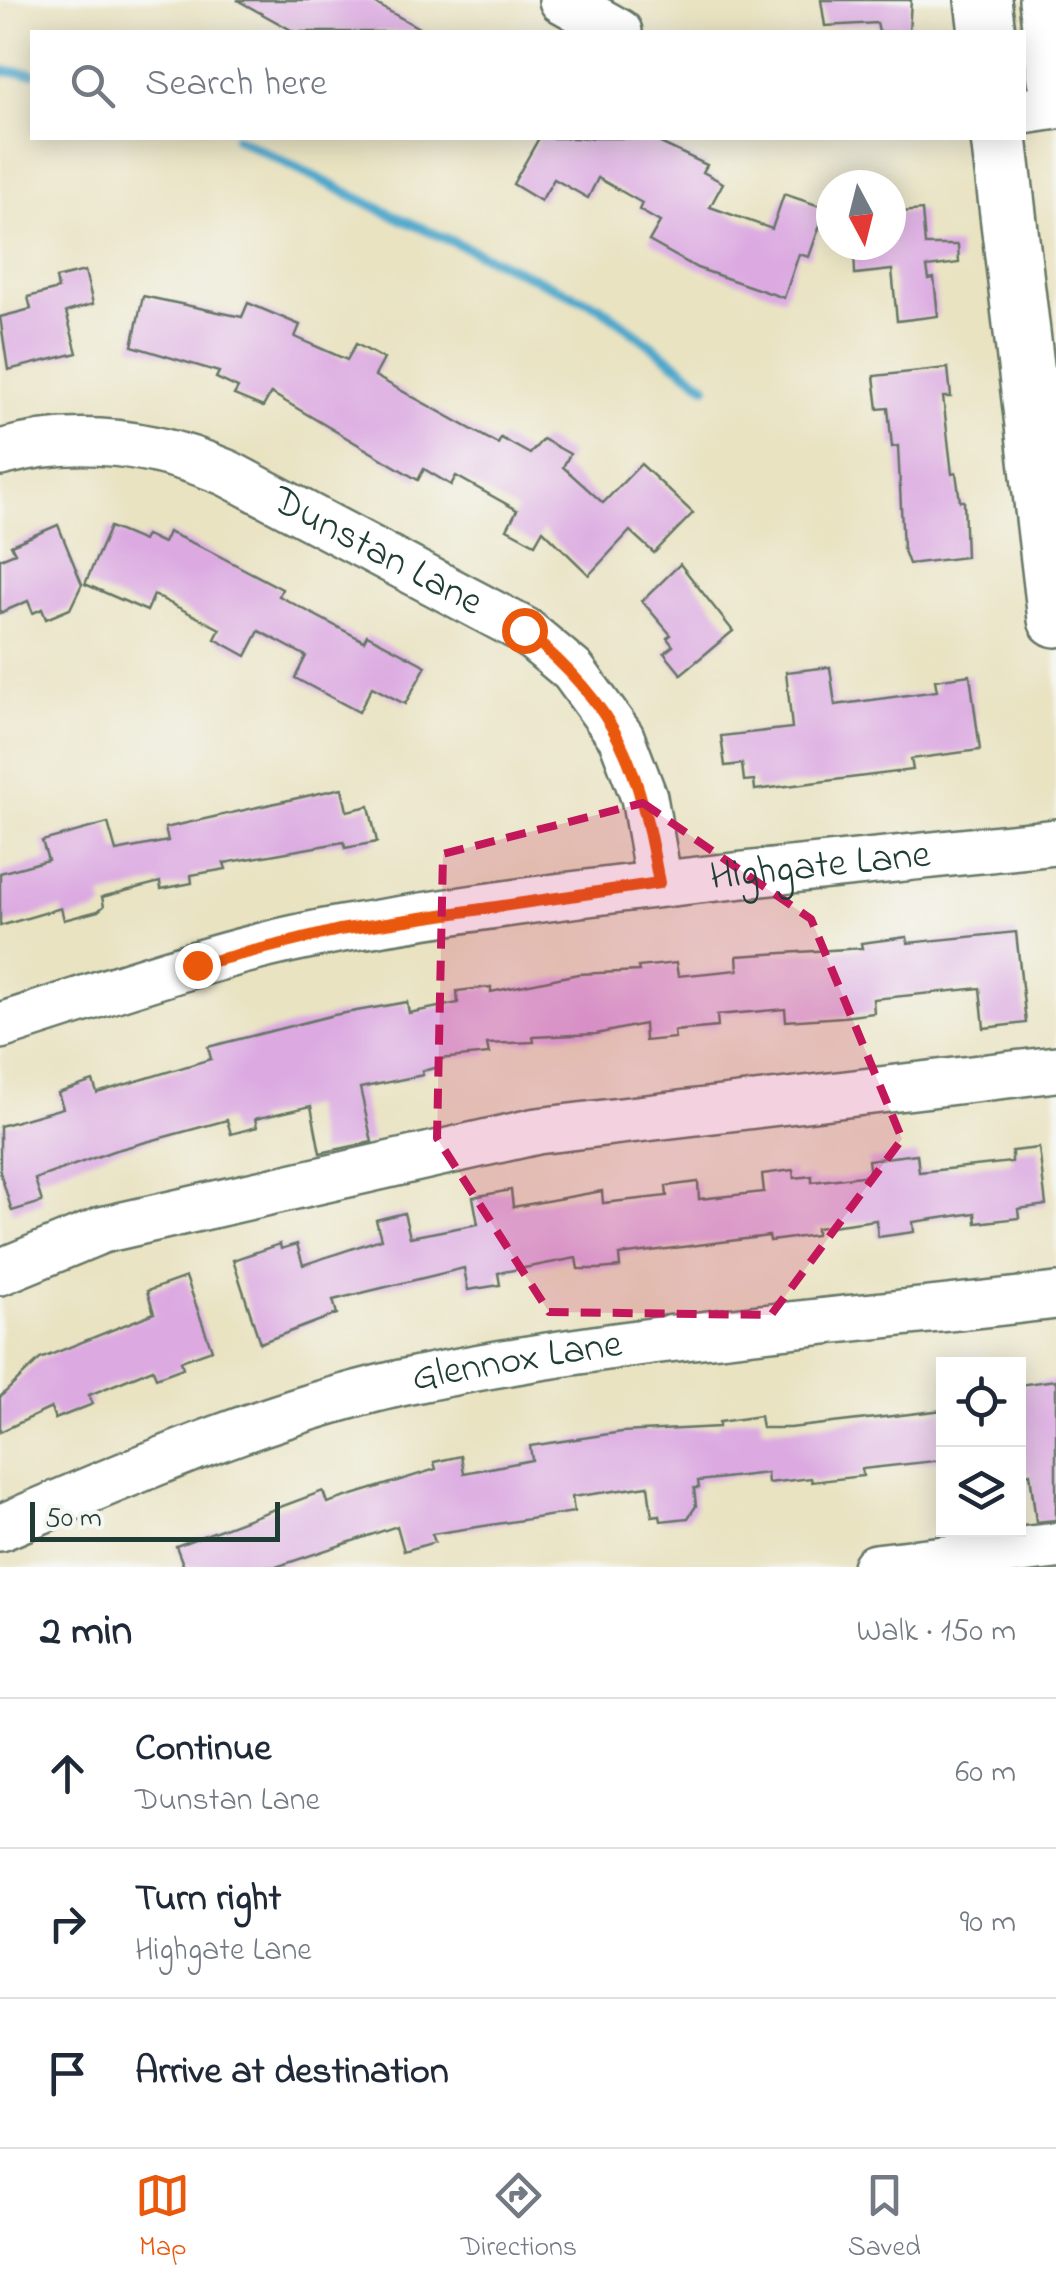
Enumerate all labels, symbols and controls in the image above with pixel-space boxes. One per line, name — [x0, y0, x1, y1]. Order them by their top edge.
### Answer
search box — [30, 30, 1026, 140]
text: Search here — [145, 57, 327, 113]
icon: search — [65, 58, 120, 113]
north arrow — [816, 170, 906, 260]
street label: Dunstan Lane — [260, 472, 493, 632]
route start — [502, 608, 548, 654]
street label: Highgate Lane — [707, 826, 933, 908]
route end — [175, 943, 221, 989]
street label: Glennox Lane — [407, 1316, 626, 1409]
map controls — [936, 1357, 1026, 1537]
button: locate — [936, 1357, 1026, 1447]
button: layers — [936, 1447, 1026, 1537]
scale bar — [30, 1497, 280, 1542]
text: 50 m — [45, 1499, 102, 1540]
text: 2 min — [40, 1602, 132, 1663]
text: Walk · 150 m — [857, 1609, 1016, 1656]
text: Continue — [135, 1722, 271, 1778]
icon: ahead — [40, 1746, 95, 1801]
text: 60 m — [955, 1750, 1016, 1797]
text: Dunstan Lane — [135, 1778, 320, 1825]
text: Turn right — [135, 1872, 281, 1928]
icon: right — [40, 1896, 95, 1951]
text: 90 m — [960, 1900, 1016, 1947]
text: Highgate Lane — [135, 1928, 312, 1975]
text: Arrive at destination — [135, 2045, 449, 2101]
icon: arrive — [40, 2046, 95, 2101]
tab: Map — [135, 2168, 190, 2269]
tab: Directions — [461, 2168, 577, 2269]
tab: Saved — [848, 2168, 921, 2269]

